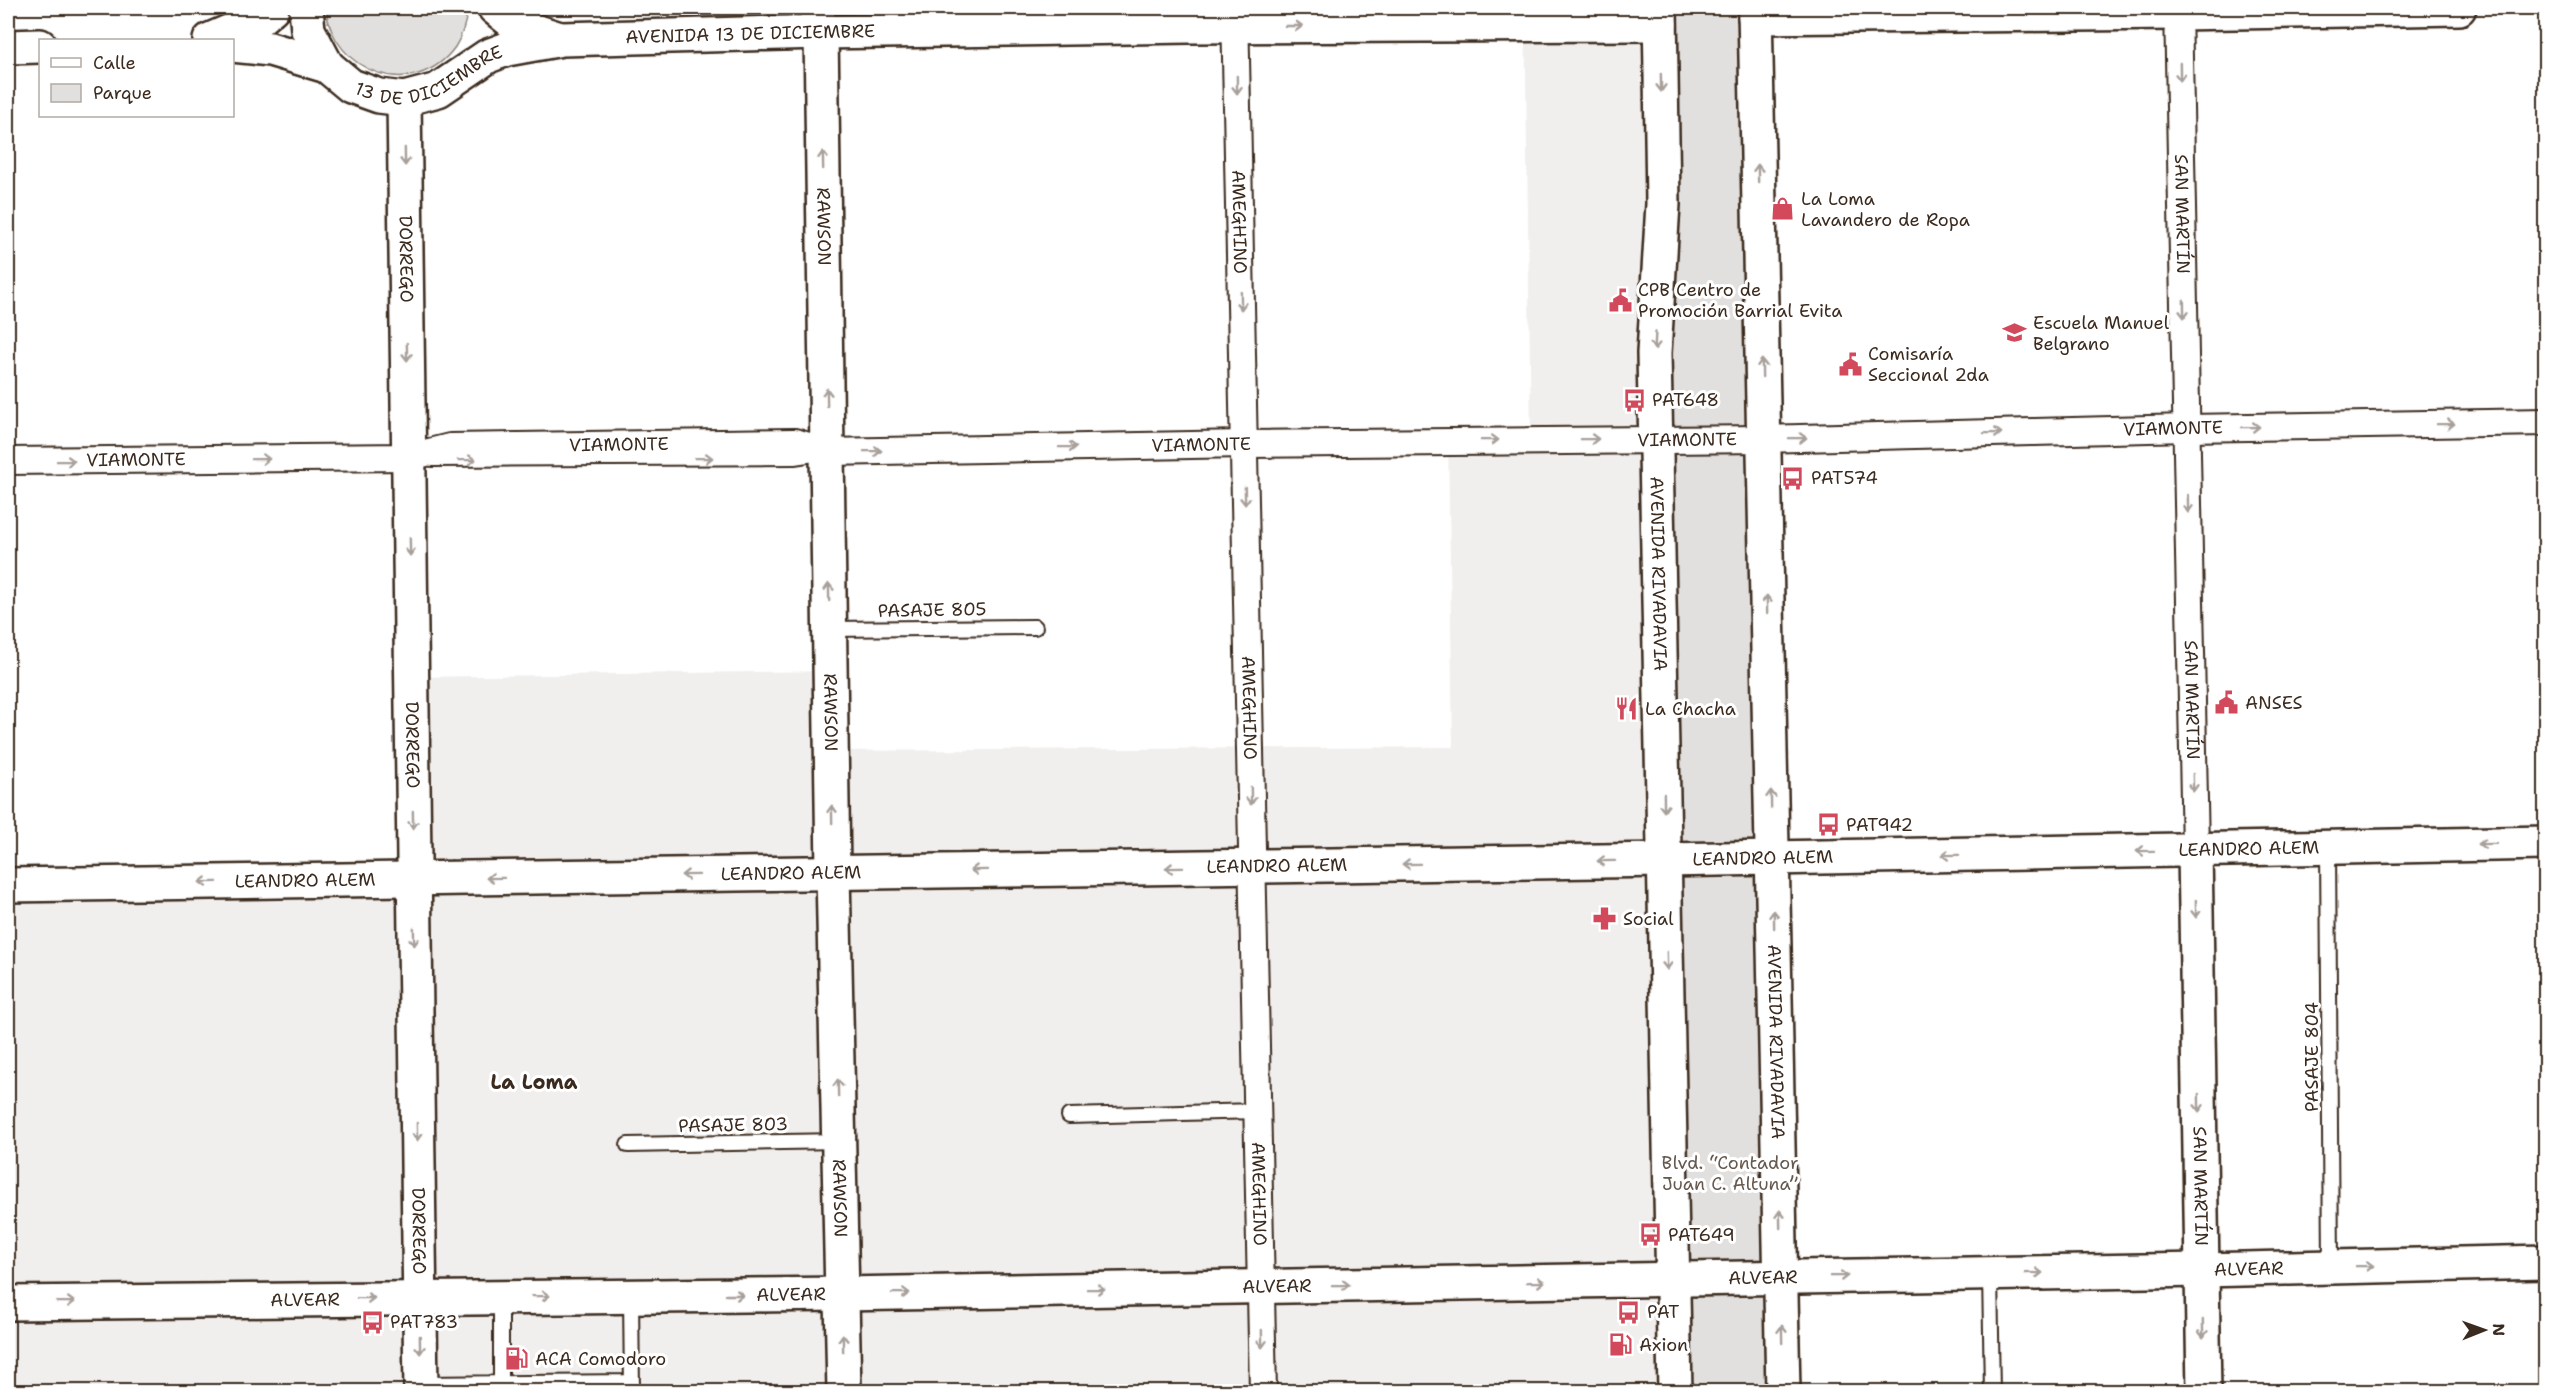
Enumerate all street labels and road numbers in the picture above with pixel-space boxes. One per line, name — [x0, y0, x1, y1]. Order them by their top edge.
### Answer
street label: AVENIDA 13 DE DICIEMBRE — [625, 19, 875, 49]
street label: 13 DE DICIEMBRE — [352, 40, 506, 111]
street label: SAN MARTÍN — [2169, 154, 2195, 274]
street label: AMEGHINO — [1226, 170, 1252, 274]
street label: RAWSON — [811, 187, 836, 266]
street label: DORREGO — [394, 215, 419, 303]
street label: VIAMONTE — [2123, 415, 2223, 442]
street label: VIAMONTE — [1637, 427, 1737, 452]
street label: VIAMONTE — [569, 432, 669, 457]
street label: VIAMONTE — [1151, 432, 1251, 458]
street label: VIAMONTE — [86, 447, 186, 472]
street label: AVENIDA RIVADAVIA — [1644, 476, 1672, 671]
street label: PASAJE 805 — [877, 597, 987, 623]
street label: SAN MARTÍN — [2179, 640, 2205, 760]
street label: AMEGHINO — [1236, 656, 1262, 760]
street label: RAWSON — [818, 673, 843, 752]
street label: DORREGO — [400, 701, 425, 789]
street label: LEANDRO ALEM — [2178, 835, 2319, 862]
street label: LEANDRO ALEM — [1692, 845, 1833, 871]
street label: LEANDRO ALEM — [1206, 853, 1347, 879]
street label: LEANDRO ALEM — [720, 860, 861, 886]
street label: LEANDRO ALEM — [234, 867, 376, 894]
street label: AVENIDA RIVADAVIA — [1762, 944, 1790, 1139]
street label: PASAJE 804 — [2300, 1002, 2324, 1112]
street label: PASAJE 803 — [678, 1112, 788, 1138]
street label: SAN MARTÍN — [2188, 1126, 2214, 1246]
street label: AMEGHINO — [1246, 1142, 1272, 1246]
street label: RAWSON — [827, 1159, 853, 1238]
street label: DORREGO — [406, 1187, 431, 1275]
street label: ALVEAR — [2214, 1256, 2284, 1282]
street label: ALVEAR — [1728, 1265, 1798, 1290]
street label: ALVEAR — [1242, 1274, 1312, 1299]
street label: ALVEAR — [756, 1282, 826, 1307]
street label: ALVEAR — [270, 1287, 340, 1312]

